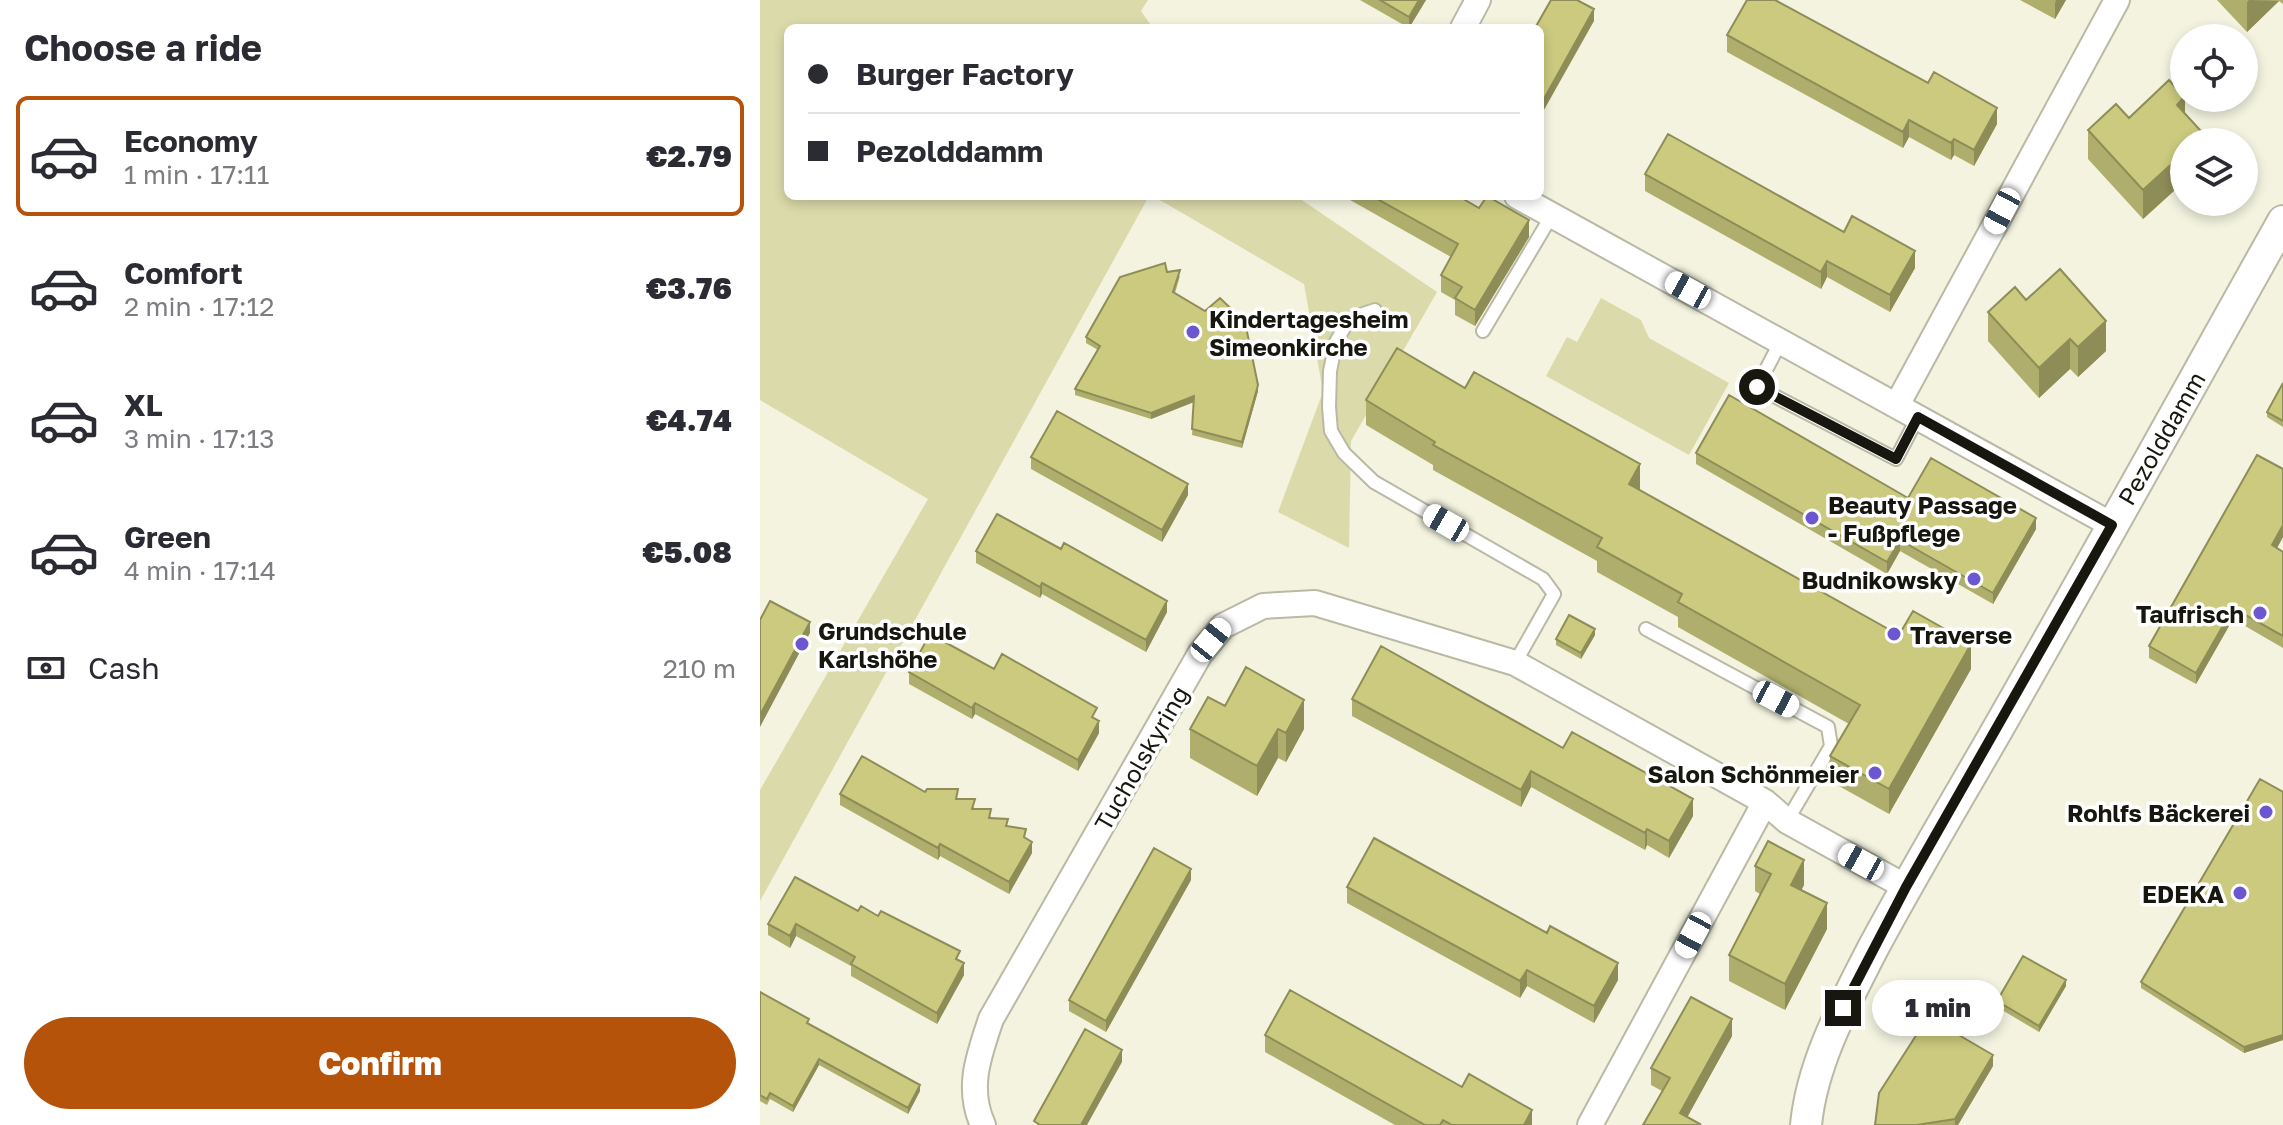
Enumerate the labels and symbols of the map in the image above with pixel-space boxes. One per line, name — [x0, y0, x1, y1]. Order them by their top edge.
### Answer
car — [1980, 184, 2024, 238]
car — [1661, 268, 1715, 312]
place label: Kindertagesheim Simeonkirche — [1209, 304, 1408, 361]
marker: Kindertagesheim Simeonkirche — [1184, 323, 1202, 341]
street label: Pezolddamm — [2111, 366, 2211, 510]
route start — [1739, 369, 1775, 405]
place label: Beauty Passage - Fußpflege — [1828, 490, 2017, 547]
car — [1419, 501, 1473, 545]
marker: Beauty Passage - Fußpflege — [1803, 509, 1821, 527]
place label: Budnikowsky — [1801, 565, 1959, 594]
marker: Budnikowsky — [1965, 570, 1983, 588]
place label: Taufrisch — [2136, 599, 2244, 628]
marker: Taufrisch — [2251, 604, 2269, 622]
car — [1187, 614, 1235, 666]
place label: Grundschule Karlshöhe — [818, 616, 967, 673]
place label: Traverse — [1910, 620, 2012, 649]
marker: Traverse — [1885, 625, 1903, 643]
marker: Grundschule Karlshöhe — [793, 635, 811, 653]
car — [1749, 677, 1803, 721]
street label: Tucholskyring — [1088, 680, 1194, 836]
place label: Salon Schönmeier — [1648, 759, 1859, 788]
marker: Salon Schönmeier — [1866, 764, 1884, 782]
place label: Rohlfs Bäckerei — [2067, 798, 2250, 827]
marker: Rohlfs Bäckerei — [2257, 803, 2275, 821]
car — [1834, 840, 1888, 884]
place label: EDEKA — [2142, 879, 2224, 908]
marker: EDEKA — [2231, 884, 2249, 902]
car — [1671, 908, 1715, 962]
callout: 1 min — [1871, 980, 2003, 1036]
route end — [1825, 990, 1861, 1026]

